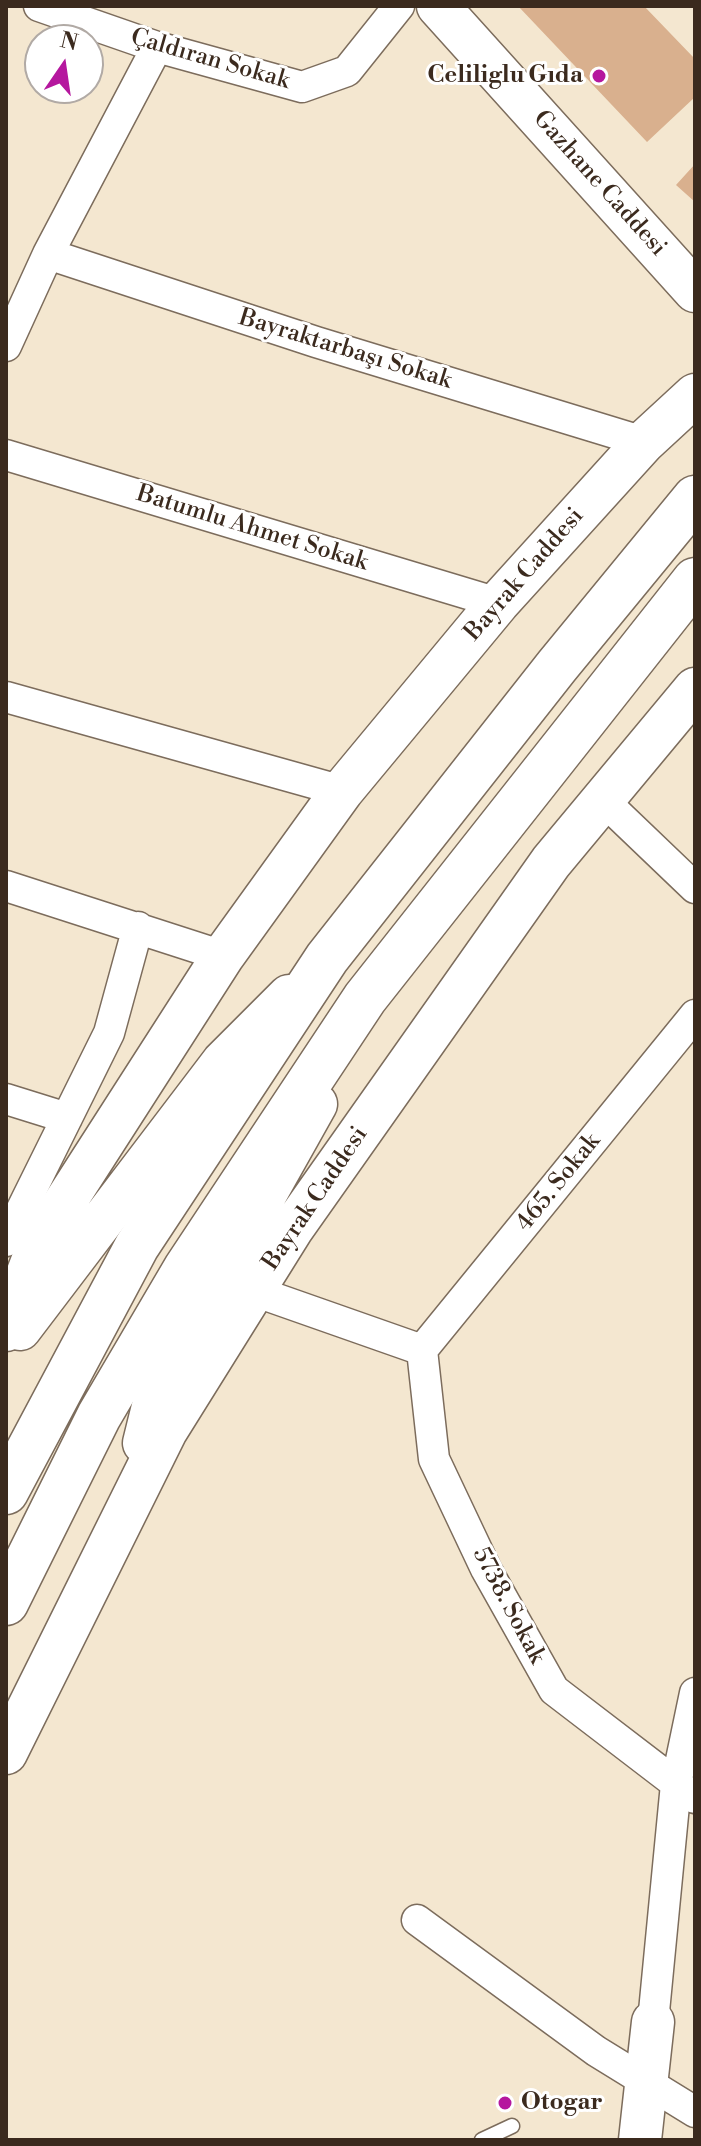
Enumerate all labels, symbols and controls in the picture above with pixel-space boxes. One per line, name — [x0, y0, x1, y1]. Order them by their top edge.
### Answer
north arrow — [24, 24, 104, 104]
street label: Çaldıran Sokak — [127, 24, 293, 96]
text: N — [58, 27, 81, 57]
place label: Celiliglu Gıda — [427, 62, 583, 90]
marker: Celiliglu Gıda — [590, 67, 608, 85]
street label: Gazhane Caddesi — [526, 105, 672, 263]
street label: Bayraktarbaşı Sokak — [235, 304, 455, 396]
street label: Batumlu Ahmet Sokak — [133, 480, 371, 578]
street label: Bayrak Caddesi — [459, 503, 591, 647]
street label: Bayrak Caddesi — [257, 1122, 375, 1276]
street label: 465. Sokak — [511, 1128, 607, 1238]
street label: 5738. Sokak — [465, 1543, 551, 1669]
place label: Otogar — [521, 2089, 603, 2117]
marker: Otogar — [496, 2094, 514, 2112]

